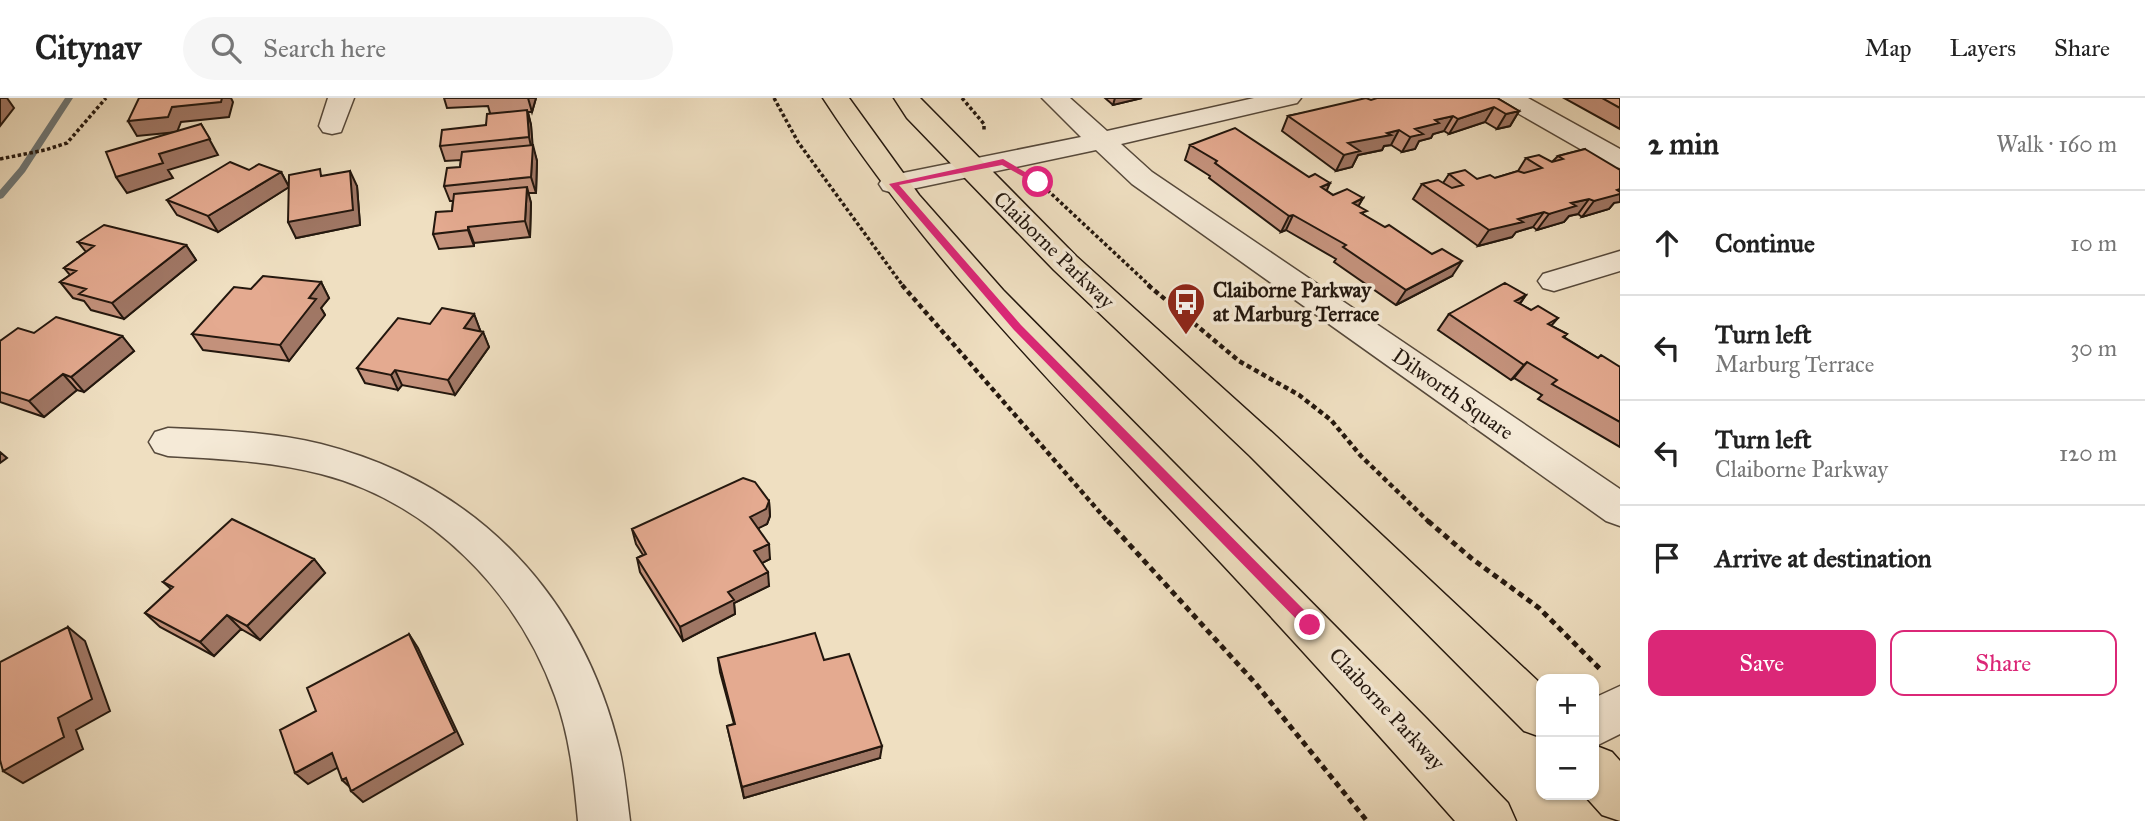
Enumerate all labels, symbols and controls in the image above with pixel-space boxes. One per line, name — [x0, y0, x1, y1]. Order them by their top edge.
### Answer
search box — [183, 17, 673, 80]
text: Citynav — [35, 28, 141, 68]
icon: search — [207, 29, 245, 67]
text: Search here — [263, 32, 386, 64]
text: Map — [1865, 33, 1912, 63]
text: Layers — [1950, 33, 2016, 63]
text: Share — [2054, 33, 2110, 63]
text: 2 min — [1648, 126, 1719, 162]
text: Walk · 160 m — [1996, 130, 2117, 158]
route start — [1022, 166, 1053, 197]
street label: Claiborne Parkway — [988, 186, 1121, 315]
icon: ahead — [1648, 224, 1686, 262]
text: Continue — [1715, 227, 1815, 259]
text: 10 m — [2070, 229, 2117, 257]
place label: Claiborne Parkway at Marburg Terrace — [1213, 277, 1380, 327]
bus stop icon: Claiborne Parkway at Marburg Terrace — [1165, 281, 1207, 336]
text: Turn left — [1715, 318, 1811, 350]
icon: left — [1648, 329, 1686, 367]
text: 30 m — [2070, 334, 2117, 362]
street label: Dilworth Square — [1387, 343, 1519, 446]
text: Marburg Terrace — [1715, 350, 1874, 378]
text: Turn left — [1715, 423, 1811, 455]
icon: left — [1648, 434, 1686, 472]
text: 120 m — [2059, 439, 2117, 467]
text: Claiborne Parkway — [1715, 455, 1888, 483]
icon: arrive — [1648, 539, 1686, 577]
text: Arrive at destination — [1715, 542, 1932, 574]
route end — [1294, 609, 1325, 640]
button: Save — [1648, 630, 1876, 696]
button: Share — [1890, 630, 2117, 696]
street label: Claiborne Parkway — [1324, 642, 1451, 776]
map controls — [1536, 674, 1599, 800]
button: + — [1536, 674, 1599, 737]
button: − — [1536, 737, 1599, 800]

